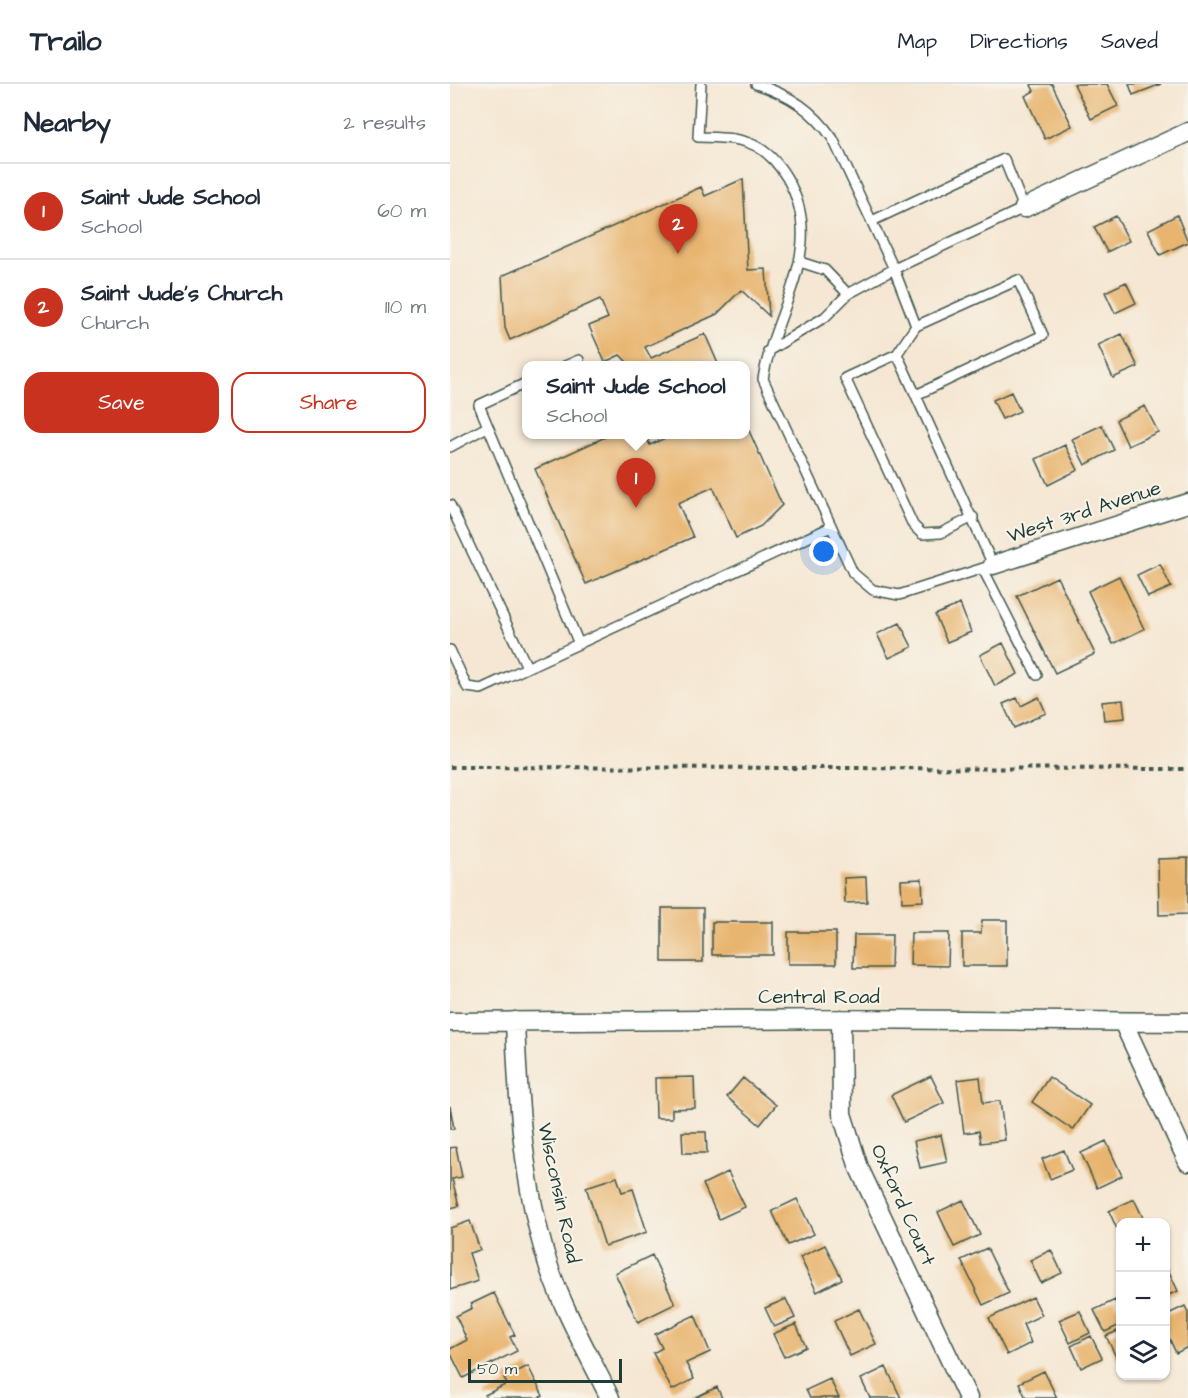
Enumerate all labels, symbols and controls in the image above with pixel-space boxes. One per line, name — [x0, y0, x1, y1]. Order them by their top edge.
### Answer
text: Trailo — [30, 22, 102, 61]
text: Map — [897, 27, 937, 56]
text: Directions — [970, 27, 1068, 56]
text: Saved — [1101, 27, 1158, 56]
text: Nearby — [24, 105, 111, 141]
text: 2 results — [343, 109, 426, 137]
text: Saint Jude School — [81, 182, 260, 213]
text: 1 — [42, 197, 45, 225]
text: 60 m — [377, 197, 426, 225]
pin: 2 — [658, 204, 698, 254]
text: School — [81, 213, 142, 241]
text: Saint Jude's Church — [81, 278, 282, 309]
text: 2 — [38, 293, 49, 321]
text: 110 m — [385, 293, 426, 321]
text: Church — [81, 309, 149, 337]
popup — [522, 361, 750, 439]
text: Saint Jude School — [546, 371, 726, 402]
button: Save — [24, 372, 219, 433]
button: Share — [231, 372, 426, 433]
text: School — [546, 402, 607, 430]
pin: 1 — [616, 458, 656, 508]
street label: West 3rd Avenue — [1003, 474, 1165, 550]
your location — [809, 537, 838, 566]
street label: Central Road — [758, 983, 880, 1011]
street label: Wisconsin Road — [530, 1120, 588, 1266]
street label: Oxford Court — [864, 1140, 942, 1270]
map controls — [1116, 1218, 1170, 1380]
button: + — [1116, 1218, 1170, 1272]
button: − — [1116, 1272, 1170, 1326]
button: layers — [1116, 1326, 1170, 1380]
scale bar — [468, 1356, 622, 1384]
text: 50 m — [477, 1358, 517, 1380]

